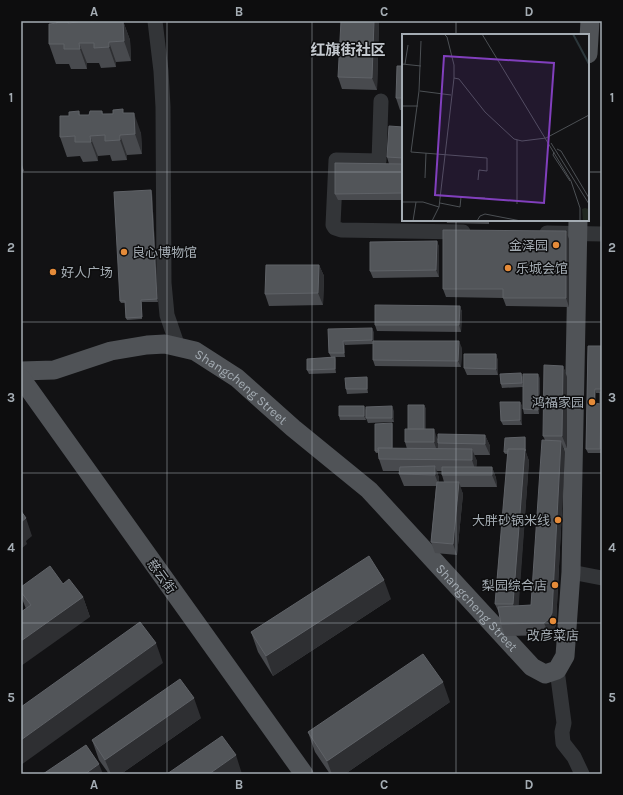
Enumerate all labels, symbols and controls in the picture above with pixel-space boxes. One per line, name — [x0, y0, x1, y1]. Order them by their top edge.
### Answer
text: A — [90, 4, 98, 19]
text: B — [235, 4, 243, 19]
text: C — [380, 4, 388, 19]
text: D — [525, 4, 534, 19]
inset map — [402, 34, 589, 221]
district label: 红旗街社区 — [310, 41, 386, 59]
text: 1 — [9, 90, 13, 105]
text: 1 — [610, 90, 614, 105]
place label: 金泽园 — [509, 238, 548, 253]
text: 2 — [7, 240, 15, 255]
marker: 金泽园 — [551, 240, 561, 250]
text: 2 — [608, 240, 616, 255]
place label: 良心博物馆 — [132, 245, 197, 260]
marker: 良心博物馆 — [119, 247, 129, 257]
place label: 乐城会馆 — [516, 261, 568, 276]
marker: 乐城会馆 — [503, 263, 513, 273]
place label: 好人广场 — [61, 265, 113, 280]
marker: 好人广场 — [48, 267, 58, 277]
street label: Shangcheng Street — [192, 346, 290, 428]
text: 3 — [7, 390, 15, 405]
text: 3 — [608, 390, 616, 405]
place label: 鸿福家园 — [532, 395, 584, 410]
marker: 鸿福家园 — [587, 397, 597, 407]
place label: 大胖砂锅米线 — [472, 513, 550, 528]
marker: 大胖砂锅米线 — [553, 515, 563, 525]
text: 4 — [7, 540, 15, 555]
text: 4 — [608, 540, 616, 555]
street label: 慈云街 — [144, 556, 179, 596]
street label: Shangcheng Street — [433, 561, 521, 655]
place label: 梨园综合店 — [482, 578, 547, 593]
marker: 梨园综合店 — [550, 580, 560, 590]
marker: 改彦菜店 — [548, 616, 558, 626]
place label: 改彦菜店 — [527, 628, 579, 643]
text: 5 — [7, 690, 15, 705]
text: 5 — [608, 690, 616, 705]
text: A — [90, 777, 98, 792]
text: B — [235, 777, 243, 792]
text: C — [380, 777, 388, 792]
text: D — [525, 777, 534, 792]

